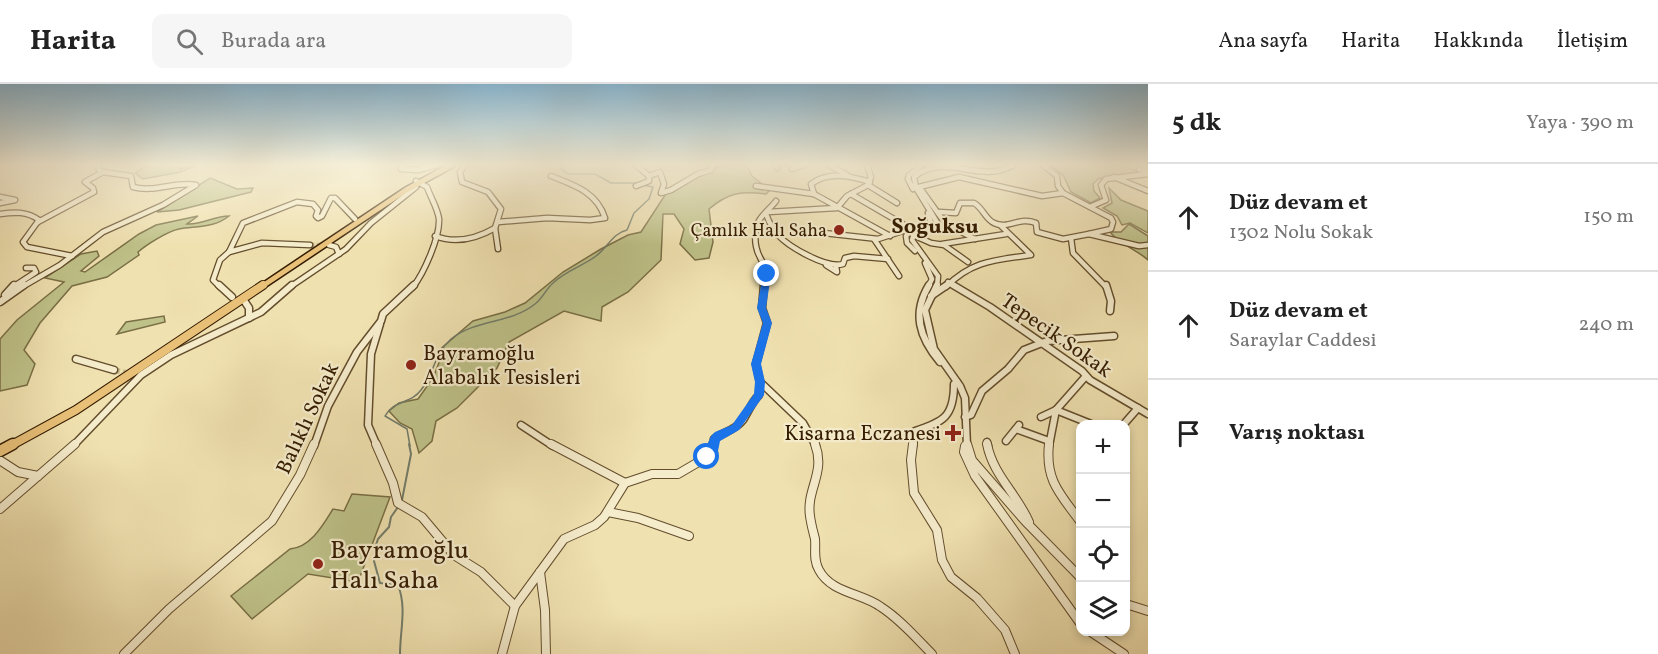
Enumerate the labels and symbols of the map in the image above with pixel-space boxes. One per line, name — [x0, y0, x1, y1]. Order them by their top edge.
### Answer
district label: Soğuksu — [891, 212, 979, 243]
place label: Çamlık Halı Saha — [691, 219, 827, 244]
marker: Çamlık Halı Saha — [832, 223, 846, 237]
route end — [753, 260, 779, 286]
street label: Tepecik Sokak — [995, 287, 1118, 386]
place label: Bayramoğlu Alabalık Tesisleri — [423, 340, 581, 393]
street label: Balıklı Sokak — [270, 357, 347, 479]
marker: Bayramoğlu Alabalık Tesisleri — [404, 358, 418, 372]
place label: Kisarna Eczanesi — [784, 420, 941, 449]
marker: Kisarna Eczanesi — [946, 426, 960, 440]
route start — [693, 443, 719, 469]
place label: Bayramoğlu Halı Saha — [330, 533, 469, 599]
marker: Bayramoğlu Halı Saha — [311, 557, 325, 571]

